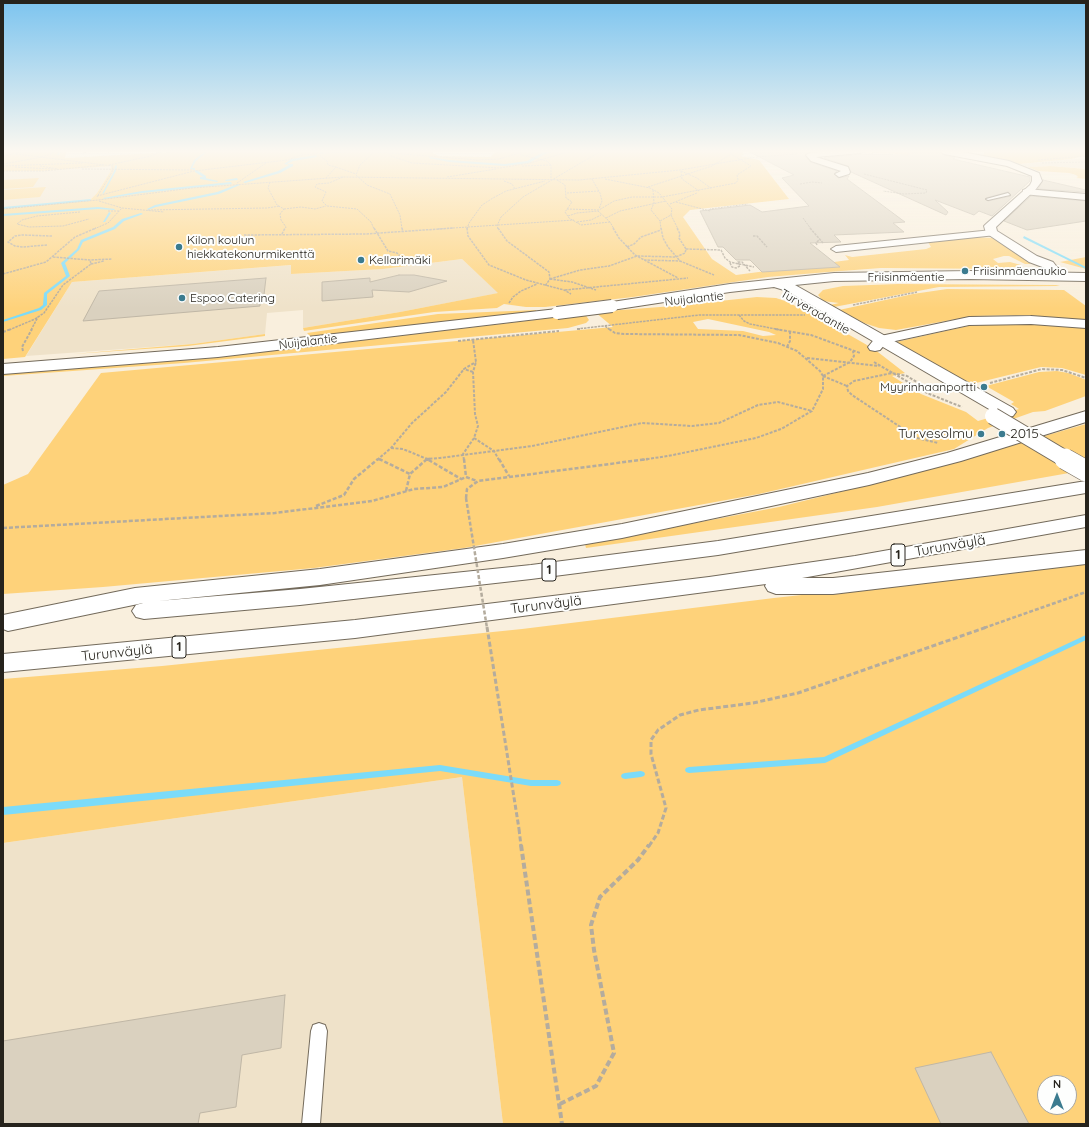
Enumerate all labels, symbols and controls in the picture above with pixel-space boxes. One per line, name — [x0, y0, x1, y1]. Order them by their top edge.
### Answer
place label: Kilon koulun hiekkatekonurmikenttä — [187, 233, 315, 261]
marker: Kilon koulun hiekkatekonurmikenttä — [174, 242, 184, 252]
place label: Kellarimäki — [369, 253, 431, 267]
marker: Kellarimäki — [356, 255, 366, 265]
place label: Friisinmäenaukio — [973, 264, 1067, 278]
marker: Friisinmäenaukio — [960, 266, 970, 276]
street label: Friisinmäentie — [868, 270, 944, 284]
street label: Turveradantie — [778, 286, 852, 338]
street label: Nuijalantie — [664, 289, 724, 309]
place label: Espoo Catering — [190, 291, 275, 305]
marker: Espoo Catering — [177, 293, 187, 303]
street label: Nuijalantie — [278, 331, 338, 353]
place label: Myyrinhaanportti — [880, 380, 976, 394]
marker: Myyrinhaanportti — [979, 382, 989, 392]
place label: Turvesolmu — [898, 426, 973, 442]
place label: 2015 — [1010, 426, 1039, 442]
marker: Turvesolmu — [976, 429, 986, 439]
marker: 2015 — [997, 429, 1007, 439]
street label: Turunväylä — [913, 532, 987, 560]
road number: 1 — [891, 544, 905, 566]
road number: 1 — [542, 559, 556, 581]
street label: Turunväylä — [509, 592, 583, 618]
road number: 1 — [172, 636, 186, 658]
street label: Turunväylä — [80, 641, 154, 665]
north arrow — [1037, 1075, 1077, 1115]
text: N — [1053, 1077, 1061, 1091]

